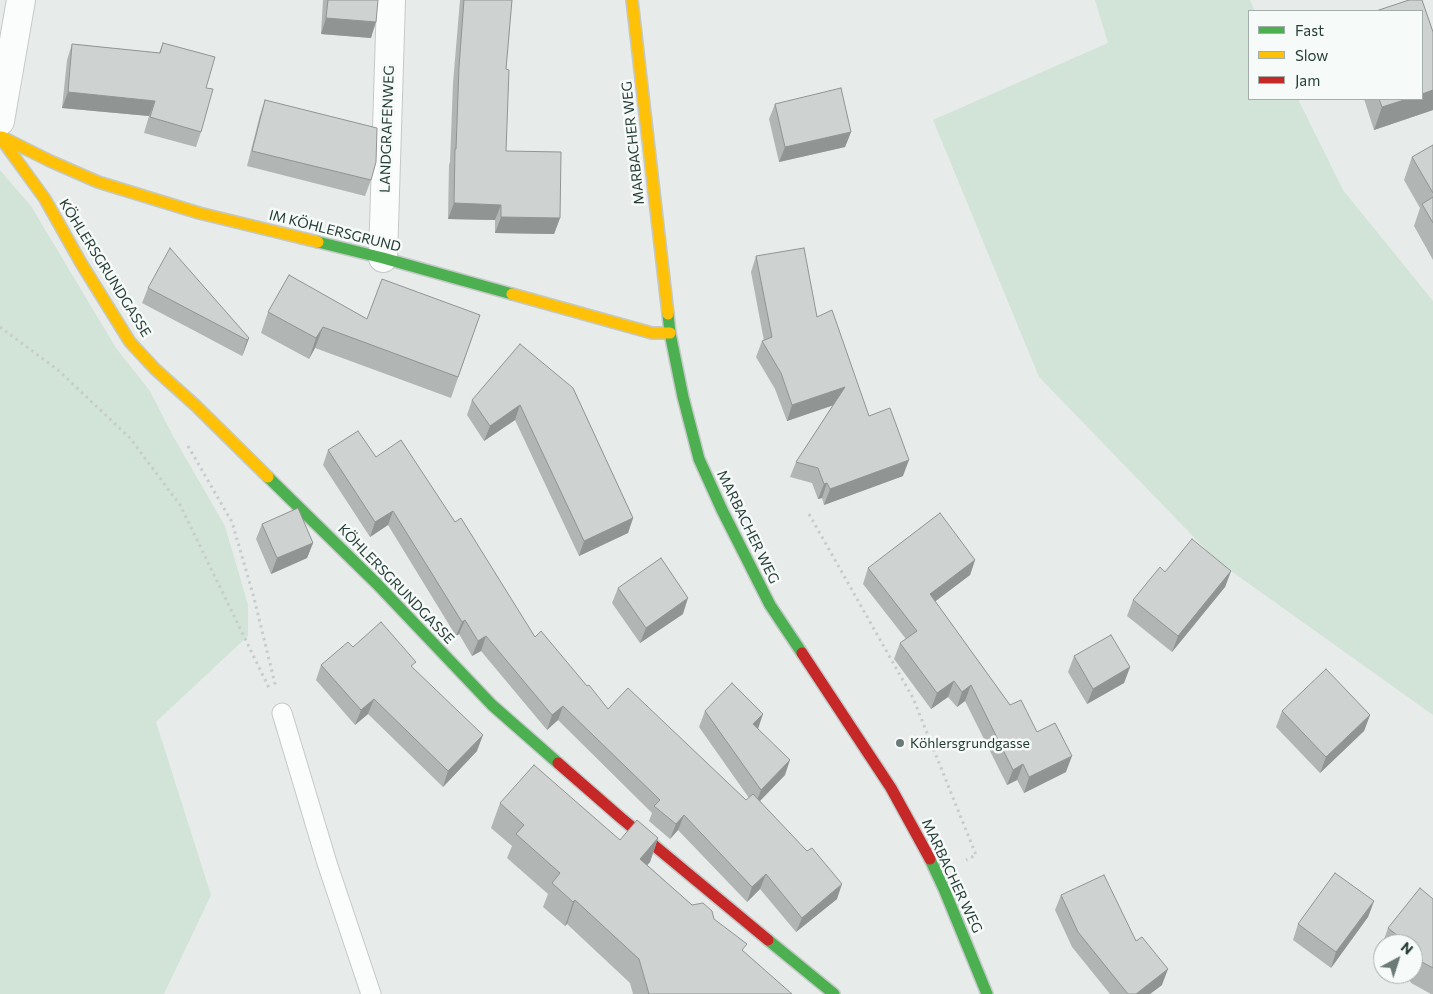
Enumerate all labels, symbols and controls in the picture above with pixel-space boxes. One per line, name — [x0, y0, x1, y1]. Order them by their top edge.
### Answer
legend — [1248, 10, 1423, 100]
text: Fast — [1295, 21, 1324, 39]
text: Slow — [1295, 46, 1328, 64]
street label: LANDGRAFENWEG — [376, 65, 398, 193]
text: Jam — [1295, 71, 1320, 89]
street label: MARBACHER WEG — [618, 80, 648, 206]
street label: KÖHLERSGRUNDGASSE — [56, 196, 154, 340]
street label: IM KÖHLERSGRUND — [267, 206, 403, 256]
street label: MARBACHER WEG — [713, 468, 783, 586]
street label: KÖHLERSGRUNDGASSE — [334, 521, 458, 647]
place label: Köhlersgrundgasse — [910, 735, 1030, 751]
marker: Köhlersgrundgasse — [894, 737, 906, 749]
street label: MARBACHER WEG — [918, 816, 986, 936]
north arrow — [1373, 934, 1423, 984]
text: N — [1398, 938, 1417, 958]

